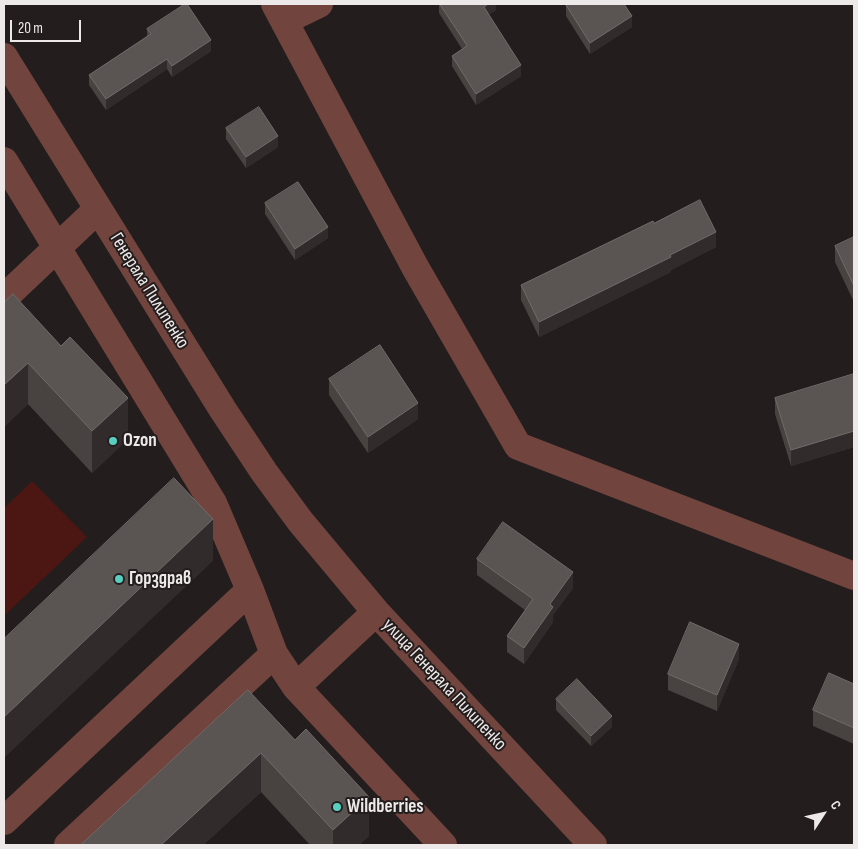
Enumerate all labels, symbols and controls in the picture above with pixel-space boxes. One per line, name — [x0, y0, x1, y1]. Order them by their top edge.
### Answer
scale bar — [12, 10, 84, 42]
text: 20 m — [18, 19, 43, 38]
street label: Генерала Пилипенко — [104, 229, 194, 353]
place label: Ozon — [123, 430, 157, 452]
marker: Ozon — [107, 435, 119, 447]
place label: Горздрав — [129, 568, 191, 590]
marker: Горздрав — [113, 573, 125, 585]
street label: улица Генерала Пилипенко — [377, 614, 511, 756]
north arrow — [798, 789, 848, 839]
place label: Wildberries — [347, 796, 424, 818]
text: С — [827, 797, 845, 813]
marker: Wildberries — [331, 801, 343, 813]

